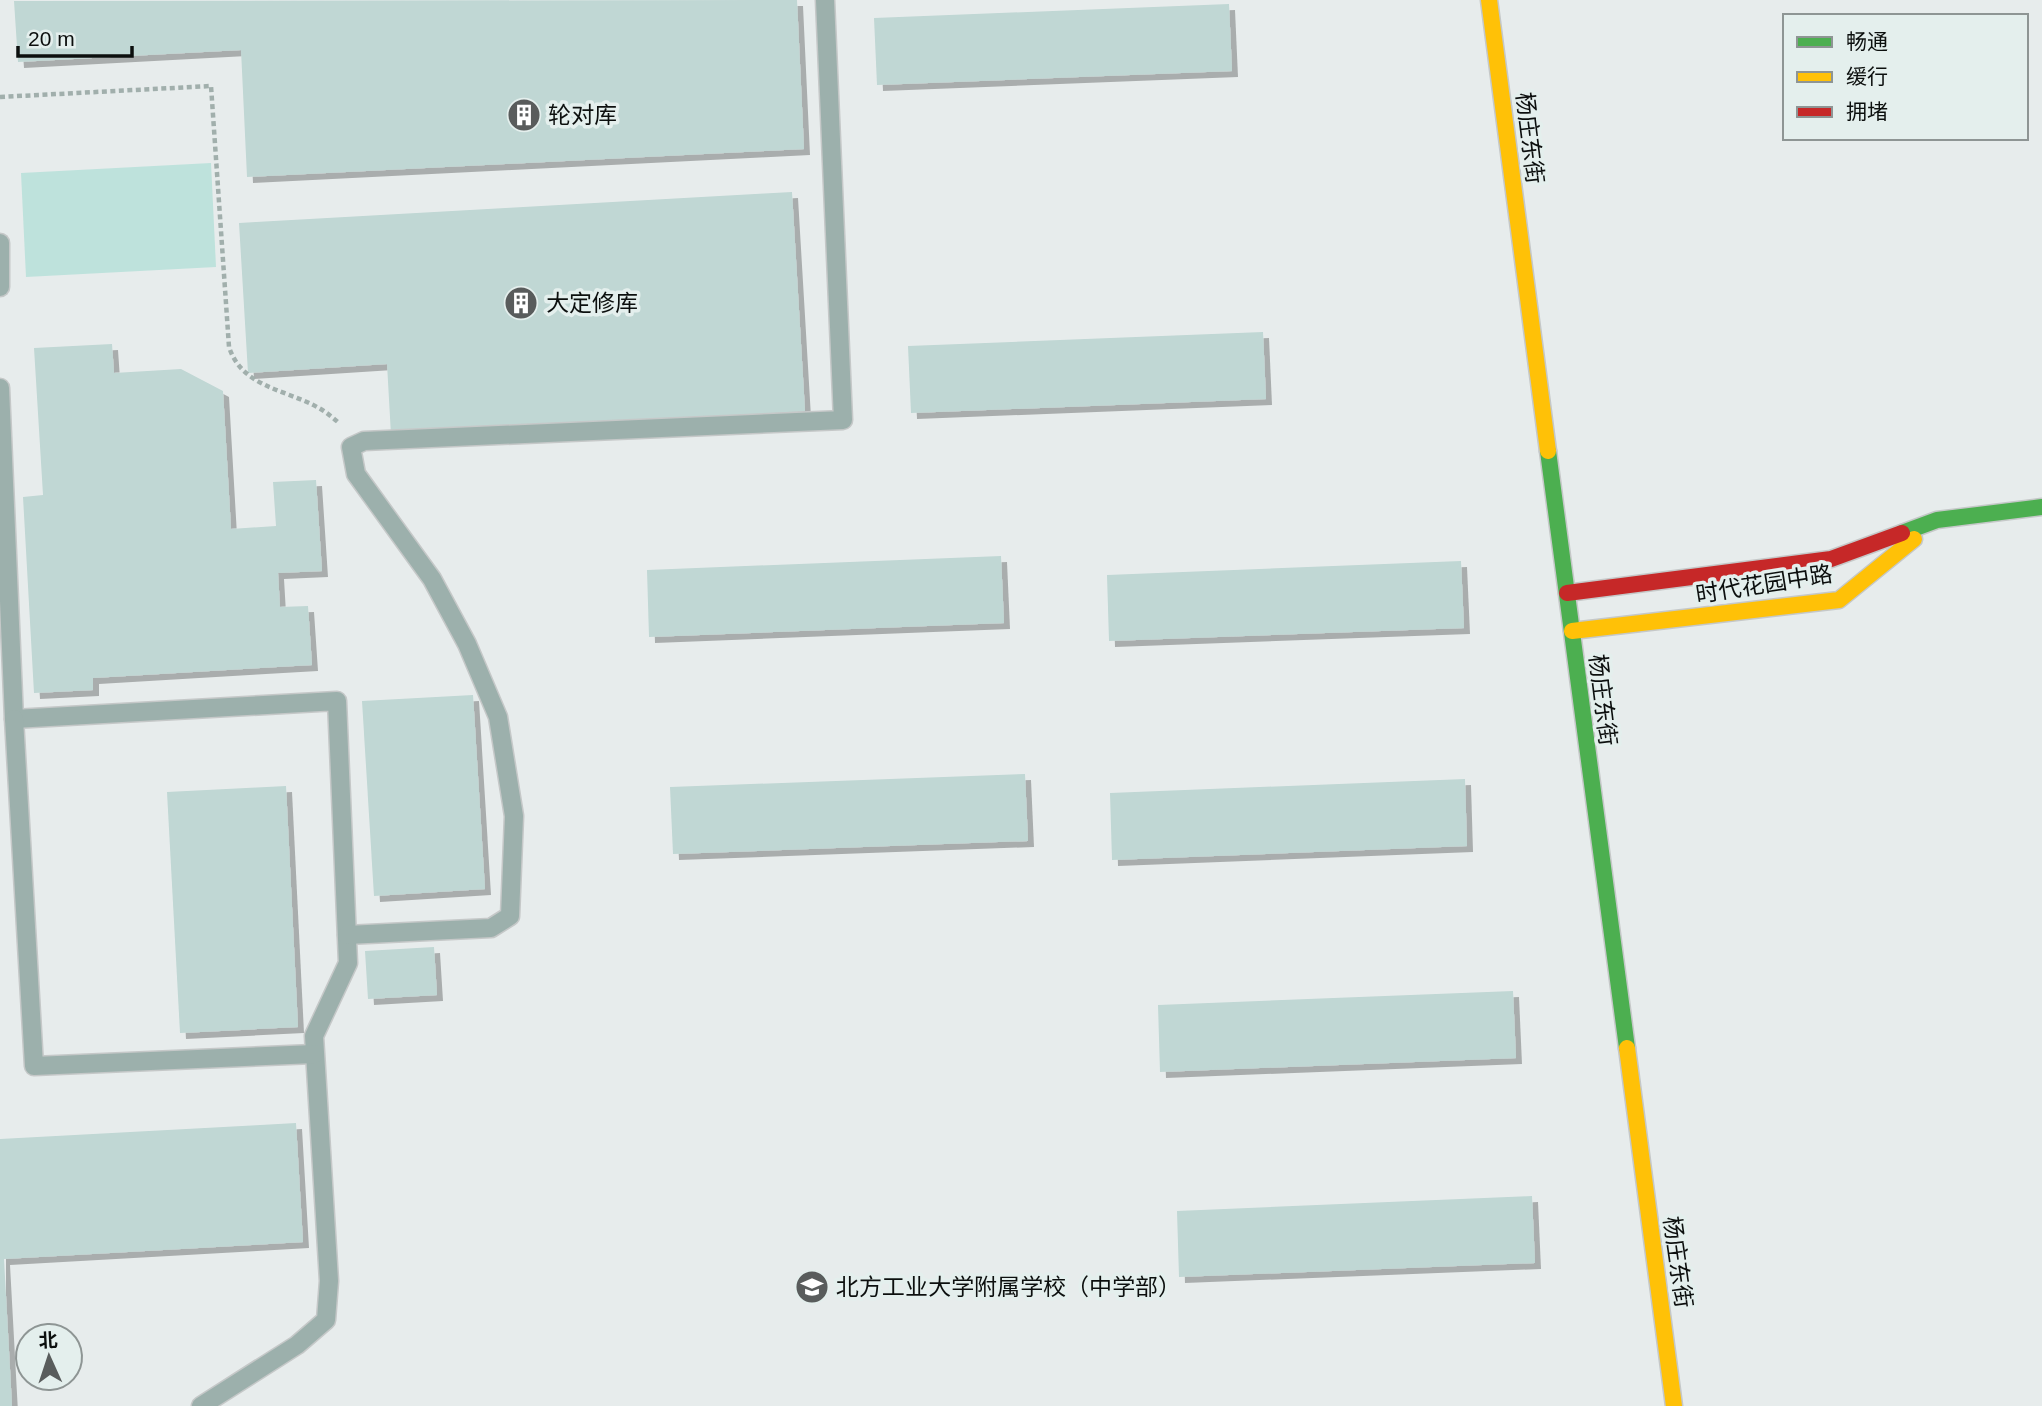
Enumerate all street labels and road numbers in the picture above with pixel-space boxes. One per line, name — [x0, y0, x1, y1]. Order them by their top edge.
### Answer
street label: 杨庄东街 — [1511, 91, 1549, 185]
street label: 时代花园中路 — [1694, 560, 1834, 608]
street label: 杨庄东街 — [1584, 653, 1622, 747]
street label: 杨庄东街 — [1659, 1215, 1697, 1309]

